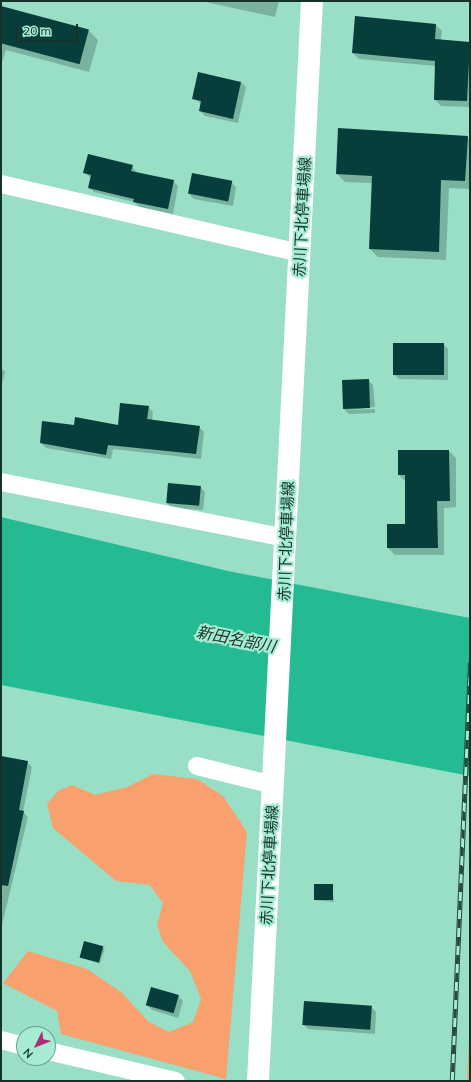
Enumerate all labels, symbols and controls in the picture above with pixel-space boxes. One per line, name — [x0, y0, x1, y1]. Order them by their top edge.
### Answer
scale bar — [18, 16, 80, 42]
text: 20 m — [23, 23, 51, 38]
street label: 赤川下北停車場線 — [290, 157, 314, 277]
street label: 赤川下北停車場線 — [275, 481, 297, 601]
water label: 新田名部川 — [195, 622, 277, 656]
street label: 赤川下北停車場線 — [257, 805, 281, 925]
north arrow — [16, 1026, 56, 1066]
text: N — [20, 1046, 36, 1061]

